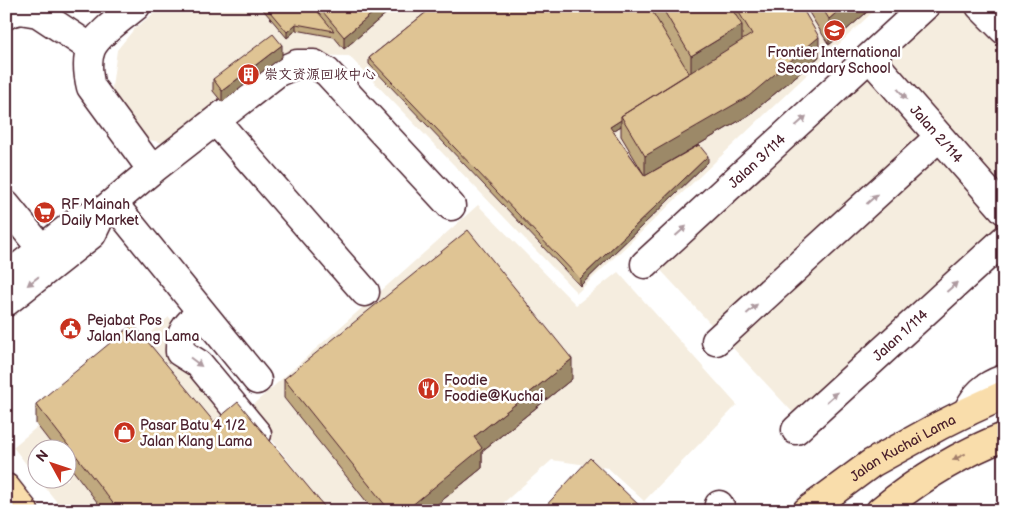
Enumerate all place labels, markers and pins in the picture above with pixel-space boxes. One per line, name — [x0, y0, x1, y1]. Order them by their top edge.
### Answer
school or university icon: Frontier International Secondary School — [822, 18, 846, 42]
place label: Frontier International Secondary School — [767, 44, 901, 77]
building icon: 崇文资源回收中心 — [236, 62, 260, 86]
place label: 崇文资源回收中心 — [264, 66, 376, 83]
place label: RF Mainah Daily Market — [61, 196, 140, 229]
supermarket icon: RF Mainah Daily Market — [33, 200, 57, 224]
place label: Pejabat Pos Jalan Klang Lama — [87, 312, 199, 345]
public building icon: Pejabat Pos Jalan Klang Lama — [59, 316, 83, 340]
place label: Foodie Foodie@Kuchai — [444, 372, 543, 405]
restaurant icon: Foodie Foodie@Kuchai — [416, 376, 440, 400]
place label: Pasar Batu 4 1/2 Jalan Klang Lama — [140, 417, 252, 450]
shop icon: Pasar Batu 4 1/2 Jalan Klang Lama — [112, 421, 136, 445]

